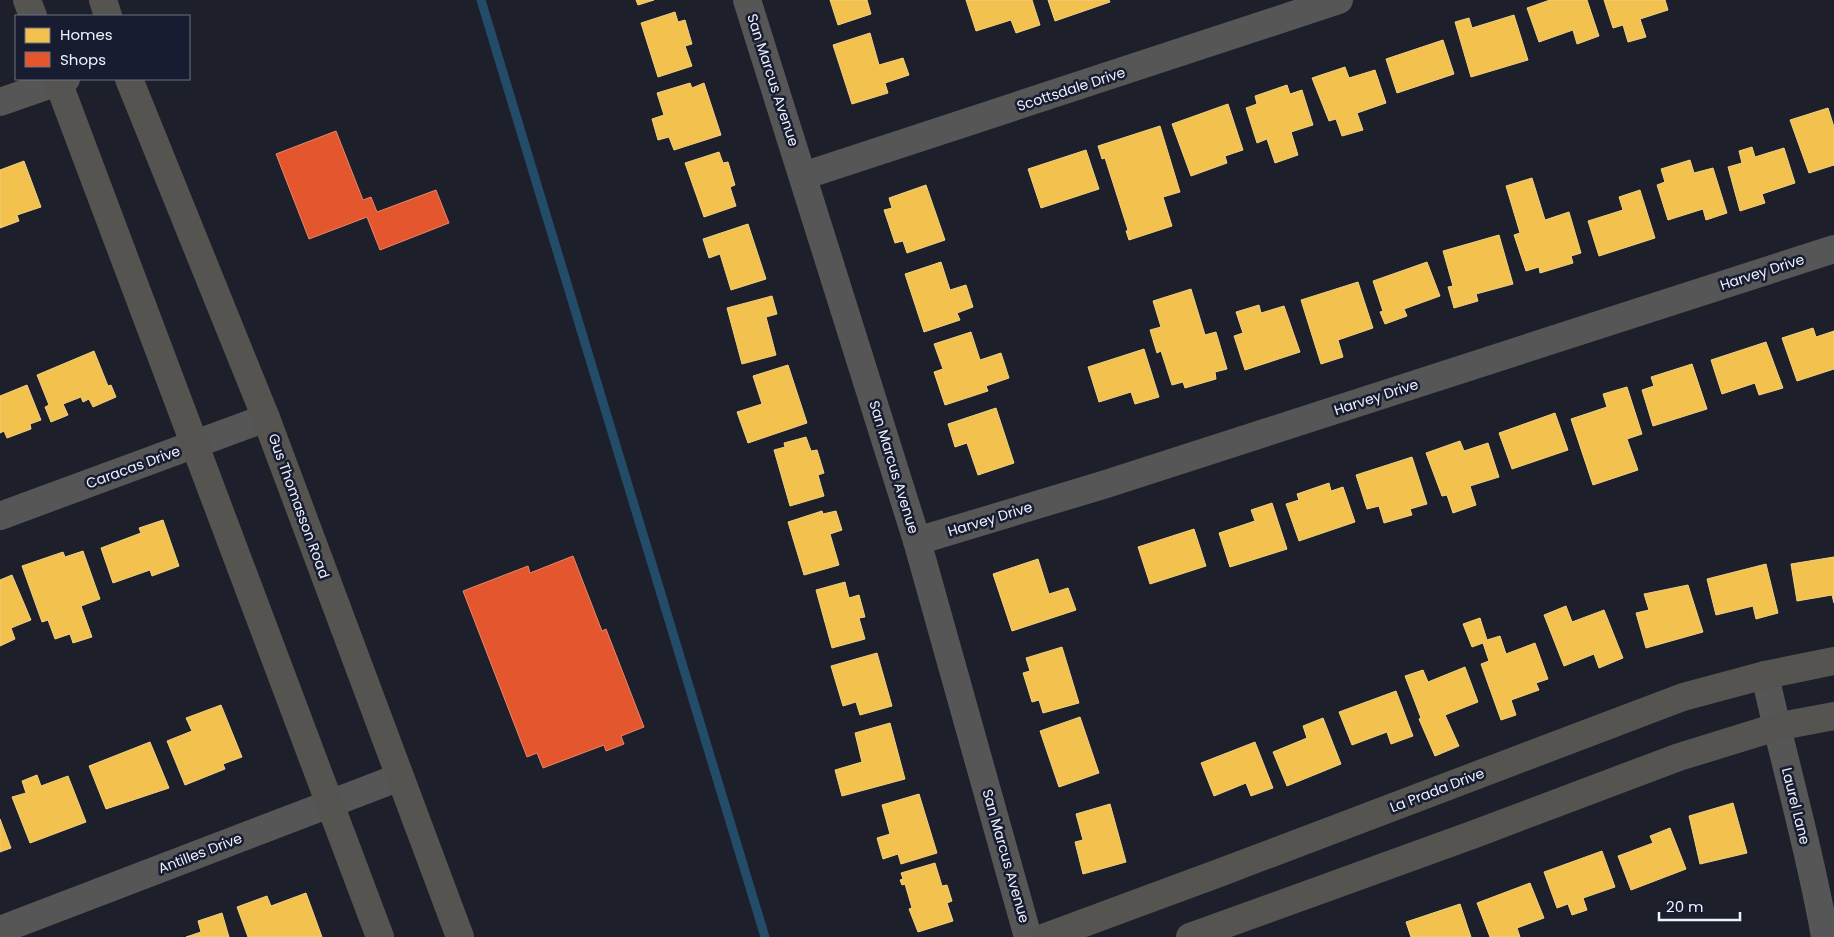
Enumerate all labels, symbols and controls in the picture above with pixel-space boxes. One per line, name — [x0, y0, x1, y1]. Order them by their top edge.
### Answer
street label: San Marcus Avenue — [742, 11, 804, 149]
legend — [15, 15, 190, 80]
text: Homes — [60, 24, 113, 45]
text: Shops — [60, 49, 106, 70]
street label: Scottsdale Drive — [1014, 62, 1128, 116]
street label: Harvey Drive — [1717, 249, 1807, 295]
street label: Harvey Drive — [1331, 374, 1421, 420]
street label: San Marcus Avenue — [864, 398, 924, 536]
street label: Gus Thomasson Road — [263, 431, 335, 581]
street label: Caracas Drive — [83, 441, 183, 493]
street label: Harvey Drive — [945, 497, 1035, 541]
street label: La Prada Drive — [1387, 763, 1487, 817]
street label: Laurel Lane — [1777, 765, 1815, 847]
street label: San Marcus Avenue — [977, 787, 1035, 925]
street label: Antilles Drive — [155, 828, 245, 878]
scale bar — [1659, 890, 1740, 922]
text: 20 m — [1666, 896, 1704, 917]

